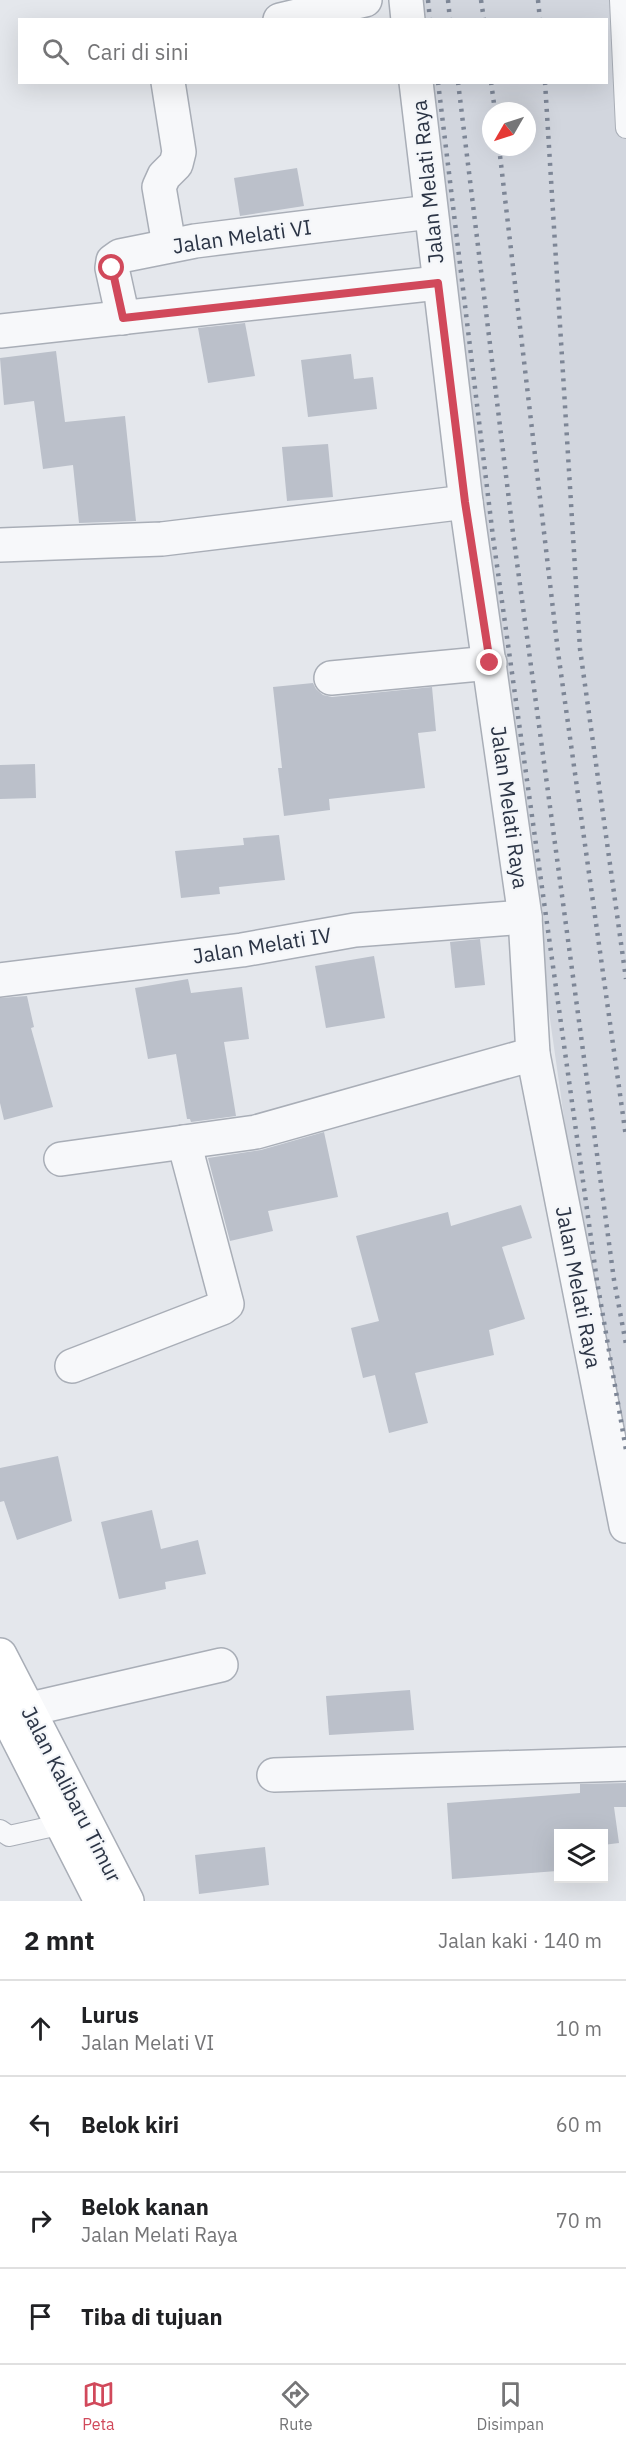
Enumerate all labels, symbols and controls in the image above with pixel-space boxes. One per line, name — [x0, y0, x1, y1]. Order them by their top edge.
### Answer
search box — [18, 18, 608, 84]
icon: search — [39, 35, 72, 68]
text: Cari di sini — [87, 37, 189, 66]
street label: Jalan Melati Raya — [404, 99, 450, 265]
north arrow — [482, 102, 536, 156]
street label: Jalan Melati VI — [171, 212, 313, 260]
route start — [98, 254, 124, 280]
route end — [476, 649, 502, 675]
street label: Jalan Melati Raya — [485, 724, 535, 890]
street label: Jalan Melati IV — [191, 920, 334, 970]
street label: Jalan Melati Raya — [550, 1204, 608, 1370]
street label: Jalan Kalibaru Timur — [15, 1701, 129, 1887]
map controls — [554, 1829, 608, 1883]
button: layers — [554, 1829, 608, 1883]
text: 2 mnt — [24, 1923, 94, 1957]
text: Jalan kaki · 140 m — [438, 1927, 602, 1954]
text: Lurus — [81, 2000, 139, 2029]
icon: ahead — [24, 2012, 57, 2045]
text: 10 m — [556, 2015, 602, 2042]
text: Jalan Melati VI — [81, 2029, 214, 2056]
icon: left — [24, 2108, 57, 2141]
text: Belok kiri — [81, 2110, 179, 2139]
text: 60 m — [556, 2111, 602, 2138]
text: Belok kanan — [81, 2192, 209, 2221]
icon: right — [24, 2204, 57, 2237]
text: 70 m — [556, 2207, 602, 2234]
text: Jalan Melati Raya — [81, 2221, 238, 2248]
icon: arrive — [24, 2300, 57, 2333]
text: Tiba di tujuan — [81, 2302, 223, 2331]
tab: Peta — [82, 2378, 115, 2434]
tab: Rute — [279, 2378, 313, 2434]
tab: Disimpan — [477, 2378, 544, 2434]

